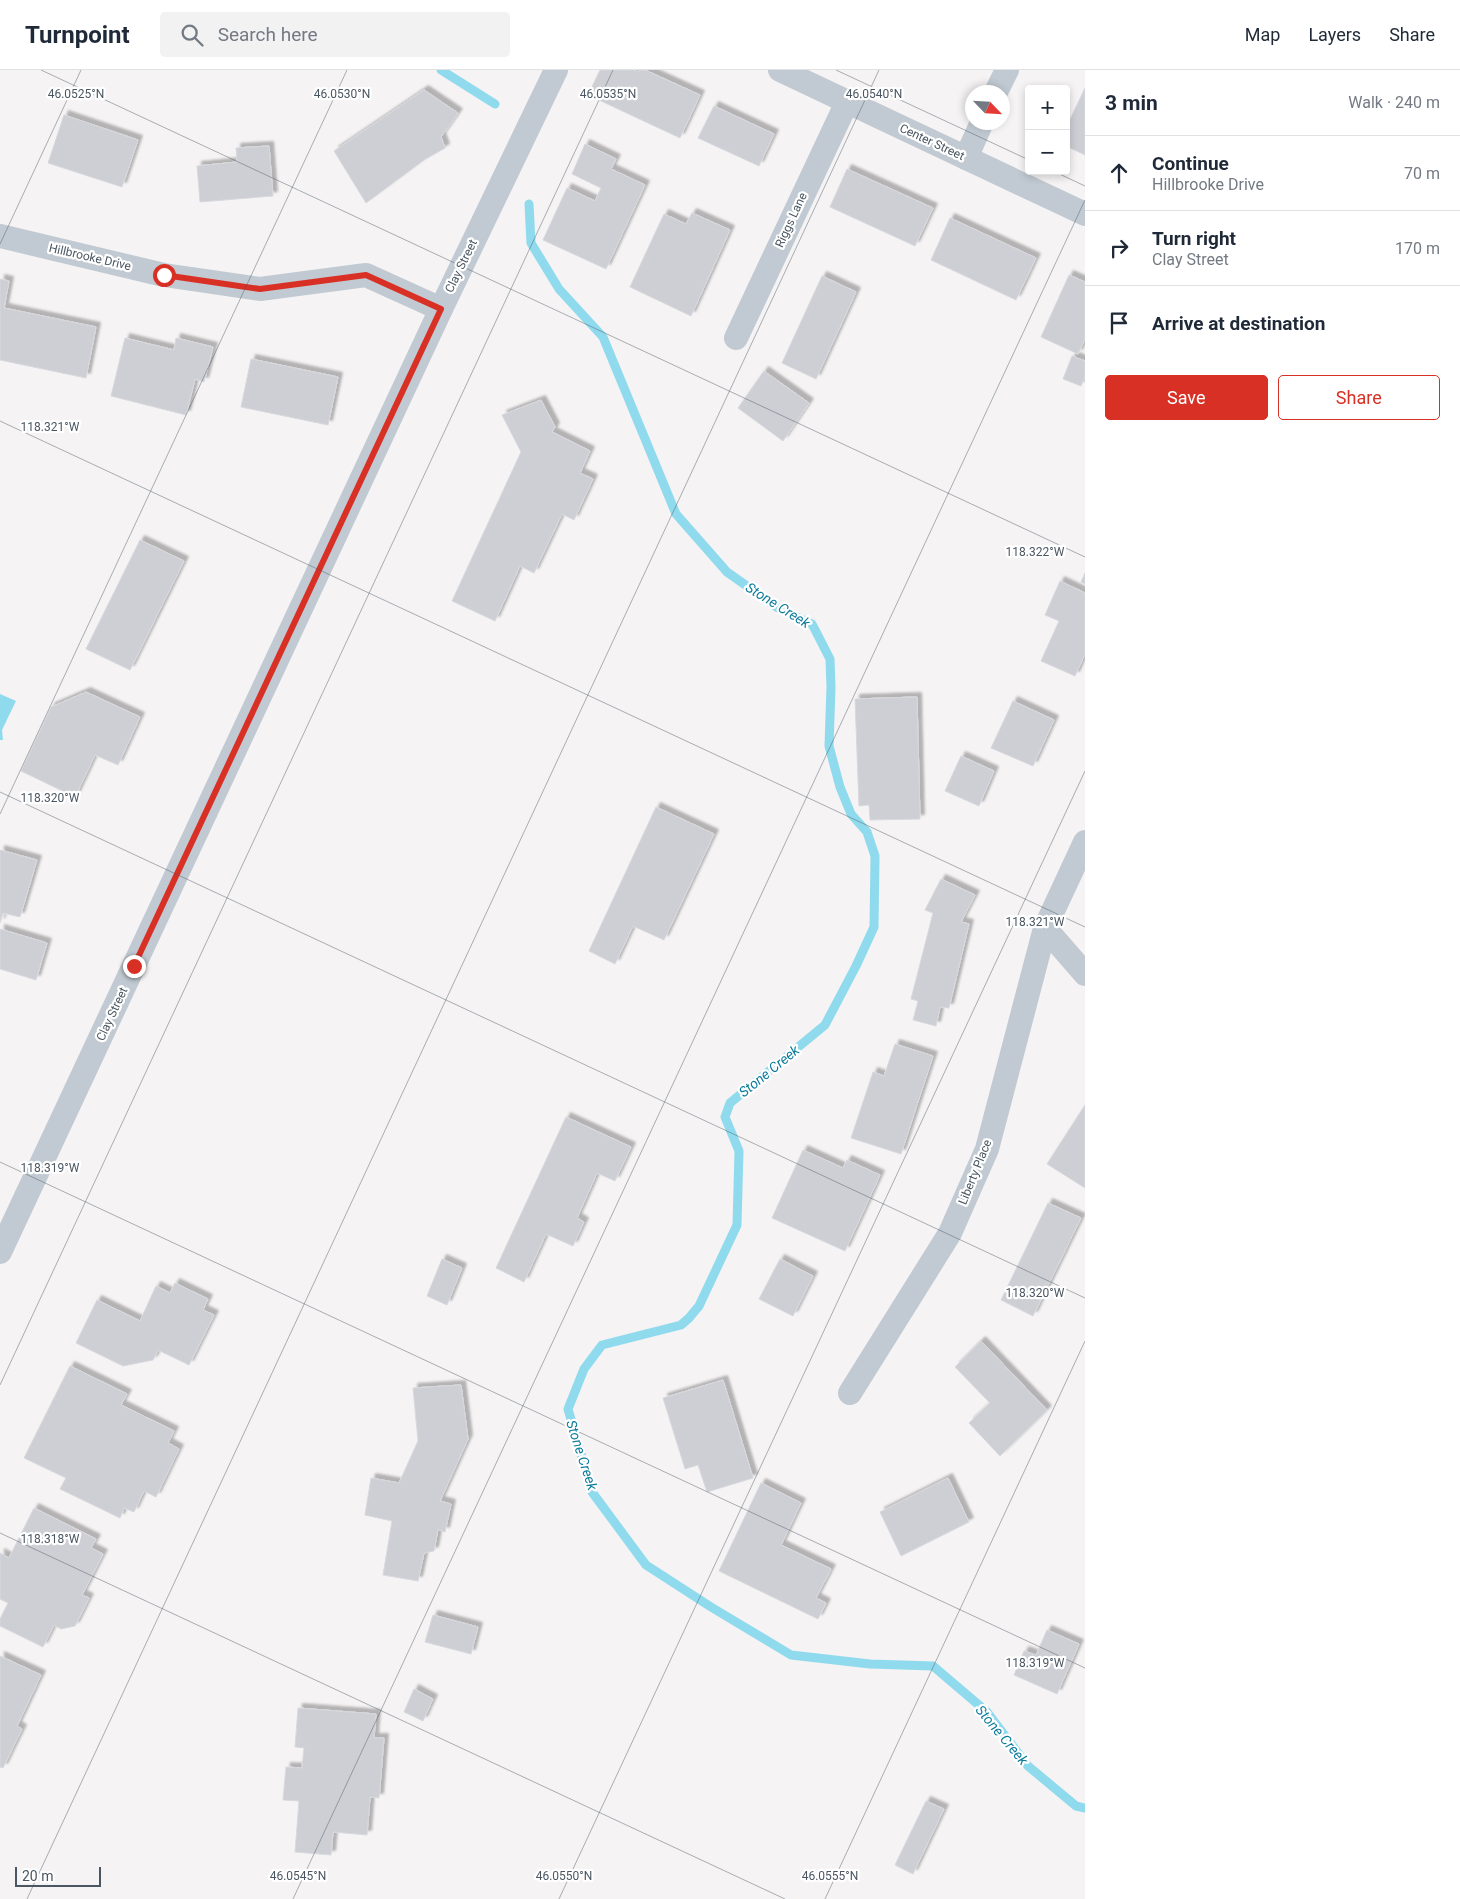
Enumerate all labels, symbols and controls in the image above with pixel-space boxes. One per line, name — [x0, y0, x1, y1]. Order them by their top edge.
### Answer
search box — [160, 12, 510, 57]
text: Turnpoint — [25, 21, 130, 49]
icon: search — [178, 21, 206, 49]
text: Search here — [218, 23, 318, 46]
text: Map — [1245, 24, 1280, 45]
text: Layers — [1308, 24, 1361, 45]
text: Share — [1389, 24, 1435, 45]
north arrow — [965, 85, 1010, 130]
map controls — [1025, 85, 1070, 175]
button: + — [1025, 85, 1070, 130]
text: 46.0525°N — [48, 87, 104, 101]
text: 46.0530°N — [314, 87, 370, 101]
text: 46.0535°N — [580, 87, 636, 101]
text: 46.0540°N — [846, 87, 902, 101]
text: 3 min — [1105, 91, 1158, 115]
text: Walk · 240 m — [1348, 93, 1440, 112]
street label: Center Street — [897, 121, 967, 163]
button: − — [1025, 130, 1070, 175]
text: Continue — [1152, 152, 1229, 175]
icon: ahead — [1105, 159, 1133, 187]
text: 70 m — [1404, 164, 1440, 183]
text: Hillbrooke Drive — [1152, 175, 1264, 194]
street label: Riggs Lane — [772, 190, 810, 250]
text: Turn right — [1152, 227, 1236, 250]
icon: right — [1105, 234, 1133, 262]
street label: Clay Street — [442, 237, 480, 295]
text: 170 m — [1395, 239, 1440, 258]
street label: Hillbrooke Drive — [48, 241, 132, 273]
text: Clay Street — [1152, 250, 1229, 269]
route start — [153, 264, 176, 287]
icon: arrive — [1105, 309, 1133, 337]
text: Arrive at destination — [1152, 312, 1325, 335]
button: Save — [1105, 375, 1268, 420]
button: Share — [1278, 375, 1440, 420]
text: 118.321°W — [21, 420, 80, 434]
text: 118.322°W — [1006, 545, 1065, 559]
water label: Stone Creek — [743, 579, 814, 632]
text: 118.320°W — [21, 791, 80, 805]
text: 118.321°W — [1006, 915, 1065, 929]
route end — [123, 955, 146, 978]
street label: Clay Street — [94, 985, 131, 1043]
water label: Stone Creek — [736, 1041, 803, 1100]
street label: Liberty Place — [956, 1137, 994, 1207]
text: 118.319°W — [21, 1161, 80, 1175]
text: 118.320°W — [1006, 1286, 1065, 1300]
water label: Stone Creek — [563, 1418, 601, 1493]
text: 118.318°W — [21, 1532, 80, 1546]
text: 118.319°W — [1006, 1656, 1065, 1670]
water label: Stone Creek — [972, 1702, 1032, 1769]
scale bar — [15, 1864, 101, 1887]
text: 20 m — [22, 1868, 54, 1884]
text: 46.0545°N — [270, 1869, 326, 1883]
text: 46.0550°N — [536, 1869, 592, 1883]
text: 46.0555°N — [802, 1869, 858, 1883]

